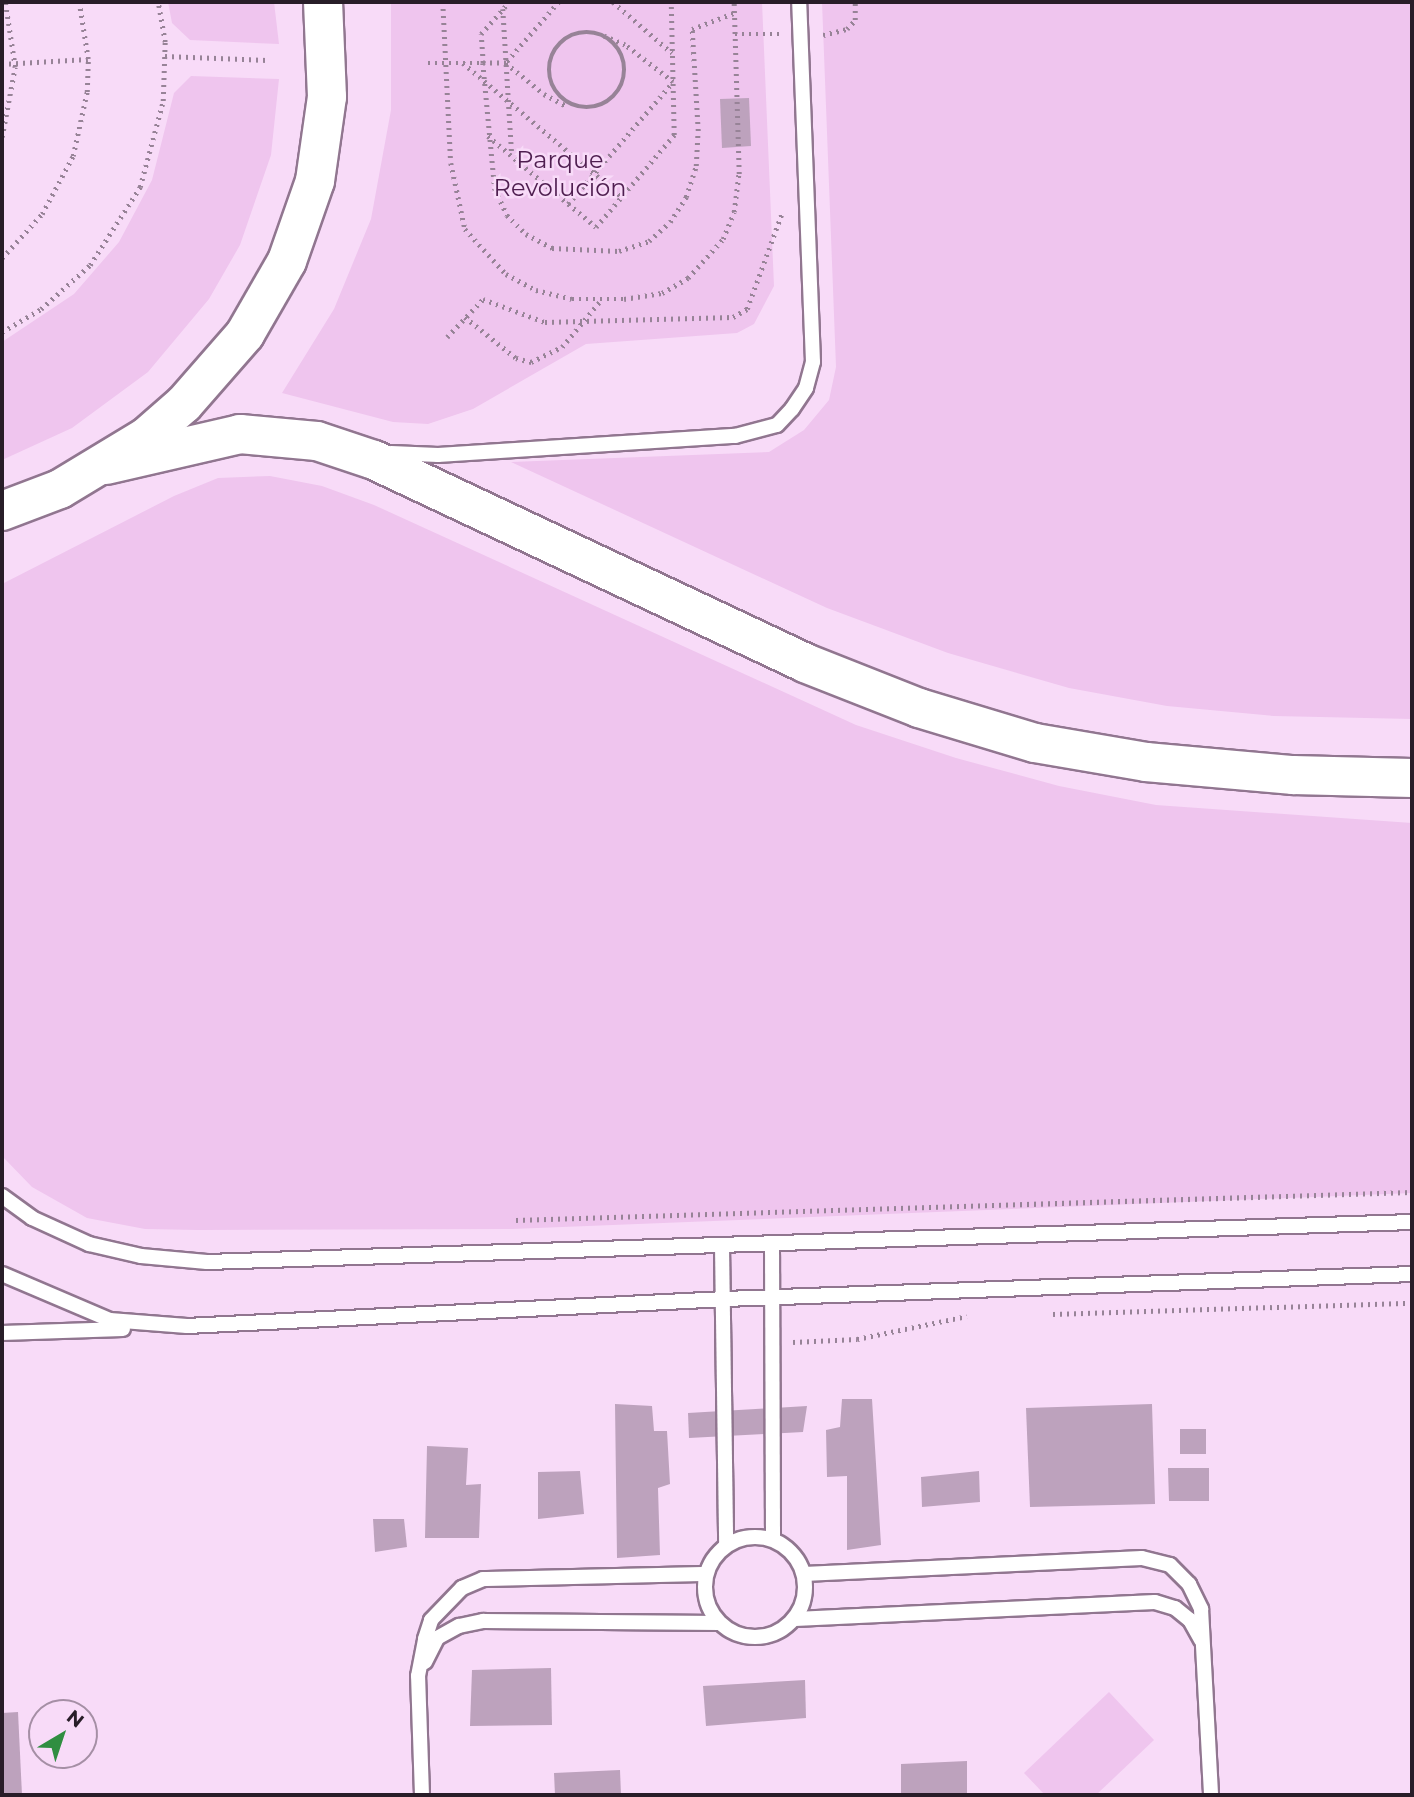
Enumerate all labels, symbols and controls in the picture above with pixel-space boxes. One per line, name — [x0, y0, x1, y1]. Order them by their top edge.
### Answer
park label: Parque Revolución — [494, 146, 626, 202]
north arrow — [28, 1699, 98, 1769]
text: N — [62, 1705, 88, 1733]

